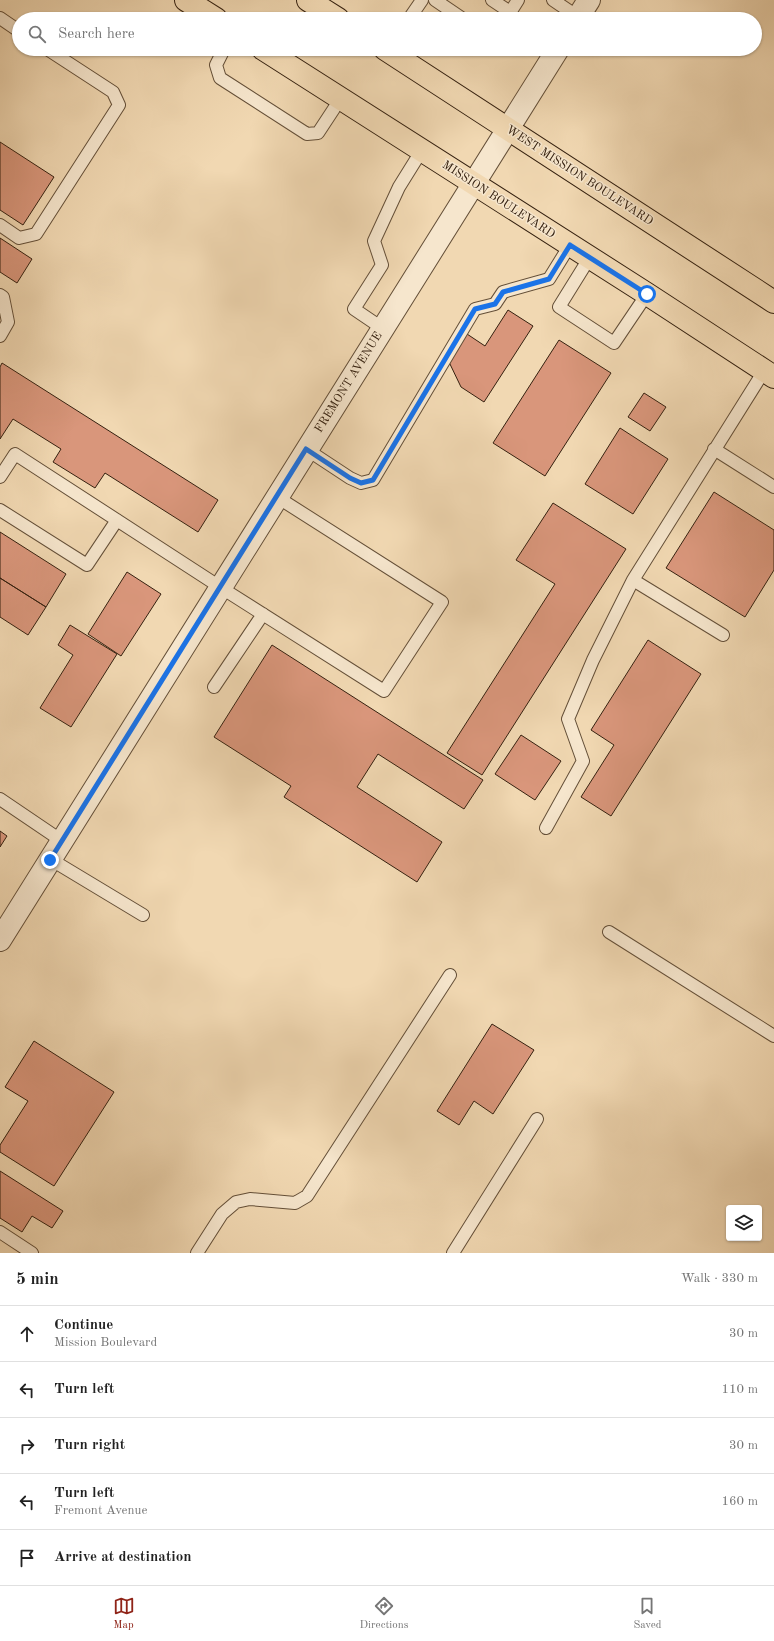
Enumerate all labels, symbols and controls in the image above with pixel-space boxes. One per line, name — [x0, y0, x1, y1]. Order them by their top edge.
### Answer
search box — [12, 12, 762, 56]
icon: search — [26, 23, 48, 45]
text: Search here — [58, 27, 135, 42]
street label: WEST MISSION BOULEVARD — [504, 124, 655, 228]
street label: MISSION BOULEVARD — [440, 159, 557, 241]
route start — [638, 285, 656, 303]
street label: FREMONT AVENUE — [313, 330, 385, 435]
route end — [41, 851, 59, 869]
map controls — [726, 1205, 762, 1241]
button: layers — [726, 1205, 762, 1241]
text: 5 min — [16, 1271, 59, 1288]
text: Walk · 330 m — [681, 1272, 758, 1285]
text: Continue — [54, 1318, 113, 1333]
icon: ahead — [16, 1323, 38, 1345]
text: 30 m — [729, 1327, 758, 1340]
text: Mission Boulevard — [54, 1336, 157, 1349]
icon: left — [16, 1379, 38, 1401]
text: Turn left — [54, 1382, 114, 1397]
text: 110 m — [721, 1383, 758, 1396]
icon: right — [16, 1435, 38, 1457]
text: Turn right — [54, 1438, 125, 1453]
text: 30 m — [729, 1439, 758, 1452]
text: Turn left — [54, 1486, 114, 1501]
icon: left — [16, 1491, 38, 1513]
text: 160 m — [721, 1495, 758, 1508]
text: Fremont Avenue — [54, 1504, 147, 1517]
icon: arrive — [16, 1547, 38, 1569]
text: Arrive at destination — [54, 1550, 192, 1565]
tab: Map — [113, 1595, 135, 1633]
tab: Directions — [360, 1595, 408, 1633]
tab: Saved — [633, 1595, 661, 1633]

